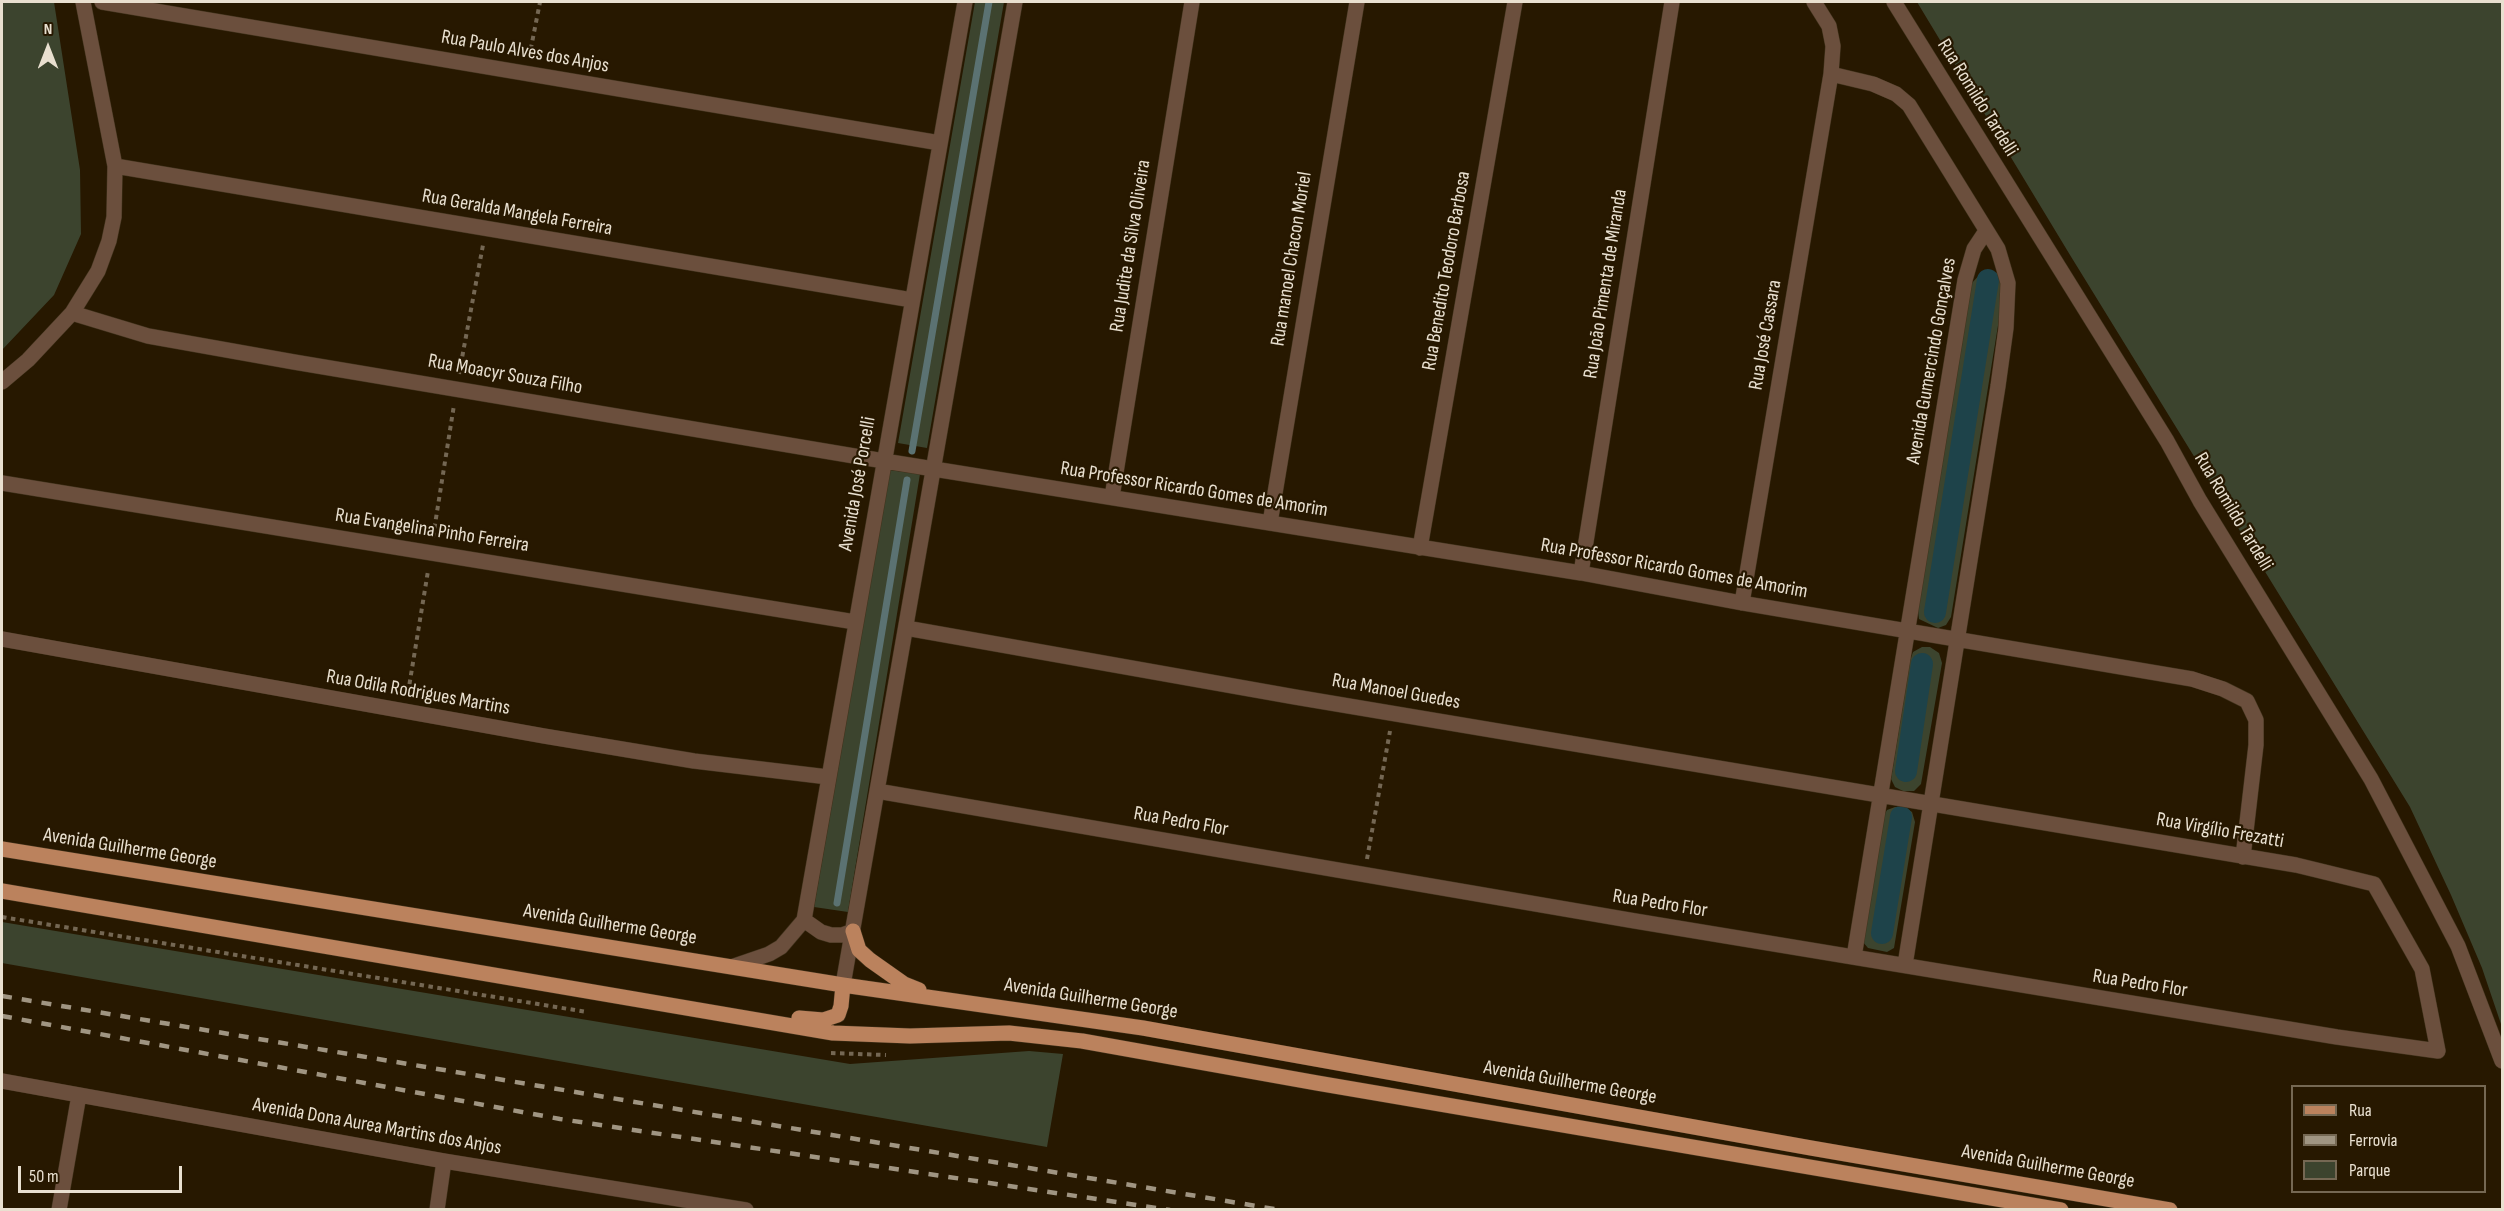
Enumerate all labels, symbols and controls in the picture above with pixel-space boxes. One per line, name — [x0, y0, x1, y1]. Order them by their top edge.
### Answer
north arrow — [18, 18, 78, 78]
text: N — [44, 20, 52, 39]
street label: Rua Paulo Alves dos Anjos — [439, 25, 611, 79]
street label: Rua Romildo Tardelli — [1931, 35, 2023, 161]
street label: Rua Judite da Silva Oliveira — [1106, 158, 1156, 334]
street label: Rua Benedito Teodoro Barbosa — [1418, 169, 1476, 373]
street label: Rua manoel Chacon Moriel — [1266, 170, 1318, 348]
street label: Rua Geralda Mangela Ferreira — [420, 184, 614, 242]
street label: Rua João Pimenta de Miranda — [1579, 188, 1633, 380]
street label: Avenida Gumercindo Gonçalves — [1902, 256, 1962, 466]
street label: Rua José Cassara — [1745, 278, 1787, 392]
street label: Rua Moacyr Souza Filho — [426, 350, 584, 400]
street label: Avenida José Porcelli — [834, 415, 882, 553]
street label: Rua Romildo Tardelli — [2188, 448, 2278, 576]
street label: Rua Professor Ricardo Gomes de Amorim — [1059, 457, 1329, 523]
street label: Rua Evangelina Pinho Ferreira — [333, 504, 531, 558]
street label: Rua Professor Ricardo Gomes de Amorim — [1539, 534, 1809, 604]
street label: Rua Odila Rodrigues Martins — [324, 665, 512, 721]
street label: Rua Manoel Guedes — [1330, 669, 1462, 715]
street label: Rua Pedro Flor — [1132, 802, 1230, 842]
street label: Rua Virgílio Frezatti — [2154, 808, 2286, 854]
street label: Avenida Guilherme George — [42, 823, 218, 875]
street label: Rua Pedro Flor — [1611, 885, 1709, 923]
street label: Avenida Guilherme George — [522, 899, 698, 951]
street label: Rua Pedro Flor — [2091, 965, 2189, 1003]
street label: Avenida Guilherme George — [1003, 973, 1179, 1025]
street label: Avenida Guilherme George — [1482, 1056, 1658, 1110]
legend — [2291, 1085, 2486, 1193]
street label: Avenida Dona Aurea Martins dos Anjos — [251, 1093, 503, 1161]
text: Rua — [2349, 1100, 2372, 1121]
text: Ferrovia — [2349, 1130, 2397, 1151]
street label: Avenida Guilherme George — [1960, 1140, 2136, 1194]
scale bar — [21, 1154, 184, 1192]
text: Parque — [2349, 1160, 2390, 1181]
text: 50 m — [29, 1166, 59, 1187]

